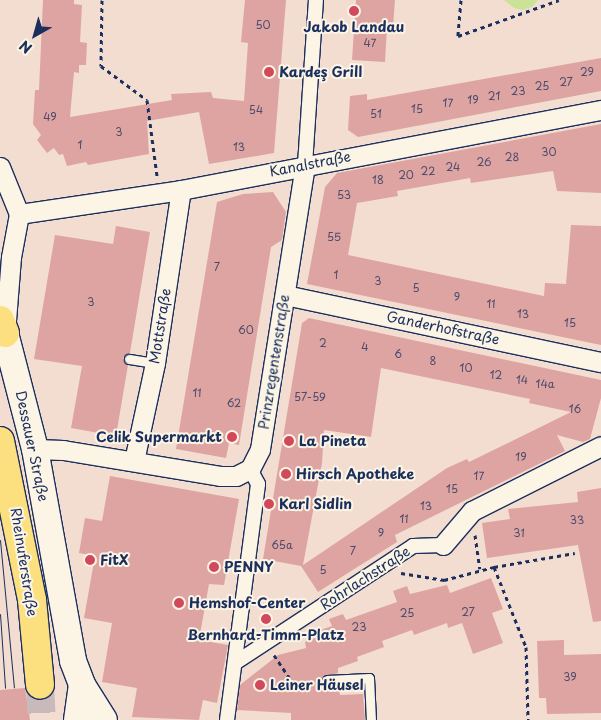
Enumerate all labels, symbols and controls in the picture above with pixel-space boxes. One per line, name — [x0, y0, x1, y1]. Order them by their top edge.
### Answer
marker: Jakob Landau — [348, 5, 360, 17]
north arrow — [10, 10, 60, 60]
house number: 50 — [255, 18, 271, 32]
place label: Jakob Landau — [304, 19, 404, 35]
text: N — [15, 36, 36, 59]
house number: 47 — [364, 36, 376, 50]
place label: Kardeş Grill — [279, 64, 363, 80]
house number: 29 — [580, 65, 594, 79]
marker: Kardeş Grill — [263, 66, 275, 78]
house number: 27 — [559, 75, 573, 89]
house number: 25 — [535, 79, 549, 93]
house number: 23 — [511, 84, 525, 98]
house number: 21 — [488, 89, 500, 103]
house number: 19 — [467, 93, 479, 107]
house number: 17 — [443, 96, 453, 110]
house number: 15 — [411, 102, 423, 116]
house number: 54 — [249, 103, 263, 117]
house number: 51 — [370, 107, 382, 121]
house number: 49 — [43, 110, 57, 124]
house number: 3 — [115, 125, 123, 139]
house number: 1 — [78, 138, 82, 152]
house number: 13 — [233, 140, 245, 154]
house number: 30 — [541, 145, 557, 159]
street label: Kanalstraße — [268, 148, 352, 180]
house number: 28 — [505, 150, 519, 164]
house number: 26 — [476, 155, 492, 169]
house number: 24 — [446, 160, 460, 174]
house number: 22 — [421, 164, 435, 178]
house number: 20 — [398, 168, 414, 182]
house number: 18 — [372, 173, 384, 187]
house number: 53 — [337, 188, 351, 202]
house number: 55 — [327, 230, 341, 244]
house number: 7 — [214, 260, 220, 274]
house number: 1 — [334, 268, 338, 282]
house number: 3 — [374, 274, 382, 288]
house number: 5 — [412, 281, 420, 295]
street label: Mottstraße — [146, 287, 174, 365]
house number: 9 — [454, 290, 460, 304]
street label: Prinzregentenstraße — [255, 293, 293, 431]
house number: 3 — [87, 295, 95, 309]
house number: 11 — [486, 297, 496, 311]
house number: 13 — [517, 307, 529, 321]
street label: Ganderhofstraße — [385, 308, 501, 348]
house number: 15 — [564, 316, 576, 330]
house number: 60 — [238, 323, 254, 337]
house number: 2 — [319, 336, 327, 350]
house number: 4 — [361, 340, 369, 354]
house number: 6 — [394, 347, 402, 361]
house number: 8 — [430, 354, 436, 368]
house number: 10 — [460, 361, 472, 375]
house number: 12 — [490, 368, 502, 382]
house number: 14 — [516, 373, 528, 387]
house number: 14a — [535, 377, 555, 391]
house number: 11 — [192, 386, 202, 400]
street label: Dessauer Straße — [12, 389, 52, 503]
house number: 57-59 — [294, 390, 326, 404]
house number: 62 — [227, 396, 241, 410]
house number: 16 — [569, 402, 581, 416]
place label: Celik Supermarkt — [95, 429, 222, 445]
marker: Celik Supermarkt — [226, 431, 238, 443]
place label: La Pineta — [299, 433, 366, 449]
marker: La Pineta — [283, 435, 295, 447]
house number: 19 — [515, 450, 527, 464]
place label: Hirsch Apotheke — [296, 466, 414, 482]
marker: Hirsch Apotheke — [280, 468, 292, 480]
house number: 17 — [474, 469, 484, 483]
house number: 15 — [446, 482, 458, 496]
place label: Karl Sidlin — [279, 496, 352, 512]
marker: Karl Sidlin — [263, 498, 275, 510]
house number: 13 — [420, 499, 432, 513]
street label: Rheinuferstraße — [7, 506, 41, 618]
house number: 11 — [399, 512, 409, 526]
house number: 33 — [570, 513, 584, 527]
house number: 9 — [378, 526, 384, 540]
house number: 31 — [513, 526, 525, 540]
house number: 65a — [271, 538, 293, 552]
street label: Rohrlachstraße — [317, 543, 413, 613]
house number: 7 — [350, 544, 356, 558]
place label: FitX — [100, 552, 128, 568]
marker: FitX — [84, 554, 96, 566]
place label: PENNY — [224, 559, 273, 575]
marker: PENNY — [208, 561, 220, 573]
house number: 5 — [319, 563, 327, 577]
place label: Hemshof-Center — [189, 595, 305, 611]
marker: Hemshof-Center — [173, 597, 185, 609]
house number: 27 — [461, 605, 475, 619]
house number: 25 — [400, 606, 414, 620]
marker: Bernhard-Timm-Platz — [260, 613, 272, 625]
house number: 23 — [352, 620, 366, 634]
place label: Bernhard-Timm-Platz — [188, 627, 344, 643]
house number: 39 — [563, 670, 577, 684]
place label: Leiner Häusel — [270, 677, 365, 693]
marker: Leiner Häusel — [254, 679, 266, 691]

